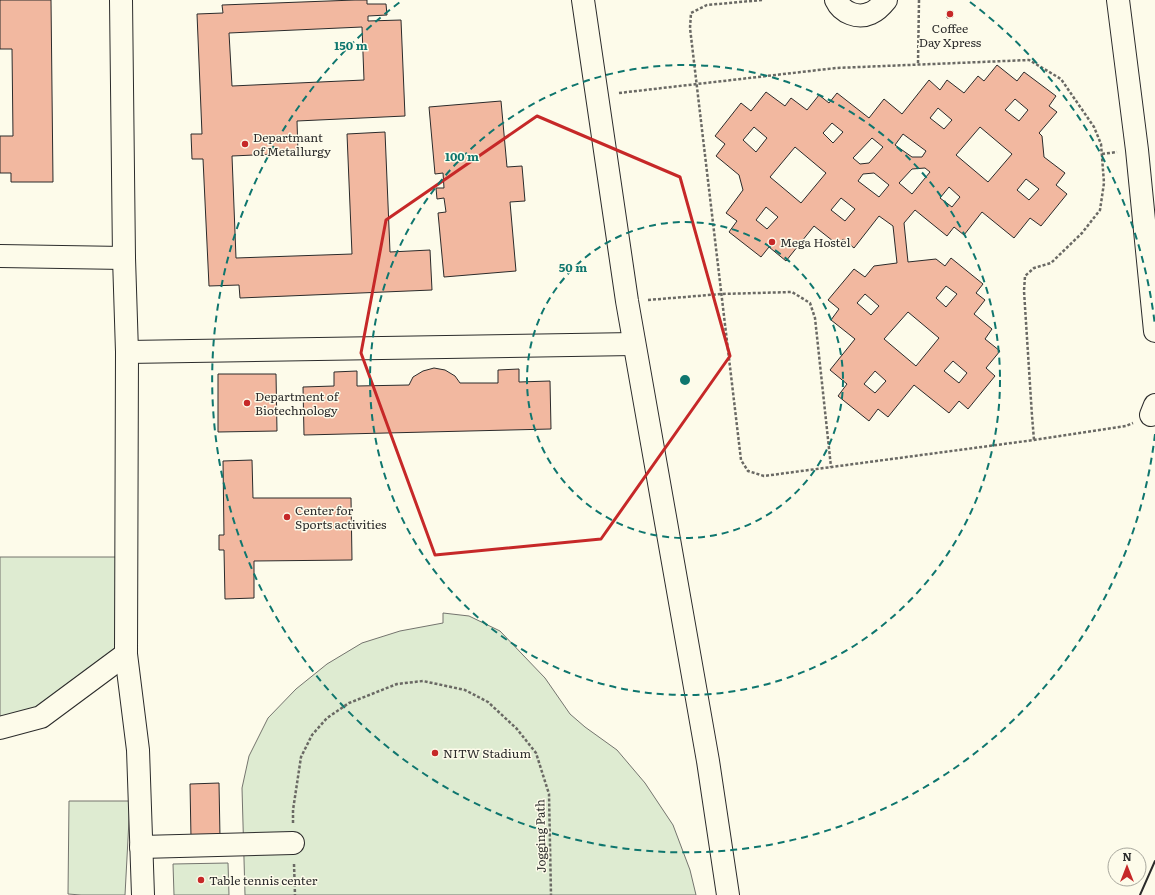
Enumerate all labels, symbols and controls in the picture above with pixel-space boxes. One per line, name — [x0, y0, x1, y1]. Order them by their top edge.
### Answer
marker: Coffee Day Xpress — [945, 9, 955, 19]
place label: Coffee Day Xpress — [919, 19, 982, 51]
text: 150 m — [334, 36, 368, 54]
place label: Departmant of Metallurgy — [253, 128, 331, 160]
marker: Departmant of Metallurgy — [240, 139, 250, 149]
text: 100 m — [445, 147, 479, 165]
place label: Mega Hostel — [780, 233, 850, 251]
marker: Mega Hostel — [767, 237, 777, 247]
text: 50 m — [559, 258, 587, 276]
centre of rings — [678, 373, 692, 387]
place label: Department of Biotechnology — [255, 387, 340, 419]
marker: Department of Biotechnology — [242, 398, 252, 408]
place label: Center for Sports activities — [295, 501, 387, 533]
marker: Center for Sports activities — [282, 512, 292, 522]
place label: NITW Stadium — [443, 744, 531, 762]
marker: NITW Stadium — [430, 748, 440, 758]
street label: Jogging Path — [530, 799, 550, 873]
north arrow — [1107, 847, 1147, 887]
text: N — [1122, 848, 1132, 864]
place label: Table tennis center — [209, 871, 318, 889]
marker: Table tennis center — [196, 875, 206, 885]

